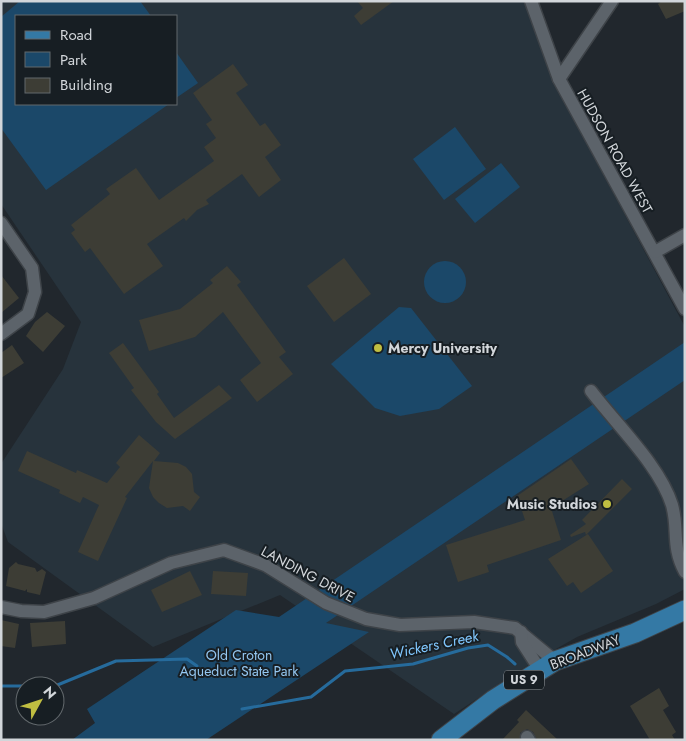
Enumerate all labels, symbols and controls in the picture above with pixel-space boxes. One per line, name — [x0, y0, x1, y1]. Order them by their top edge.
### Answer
legend — [15, 15, 178, 105]
text: Road — [60, 24, 92, 46]
text: Park — [60, 49, 87, 71]
text: Building — [60, 74, 112, 96]
street label: HUDSON ROAD WEST — [572, 85, 658, 217]
place label: Mercy University — [388, 338, 498, 358]
marker: Mercy University — [372, 342, 384, 354]
place label: Music Studios — [507, 494, 598, 514]
marker: Music Studios — [601, 498, 613, 510]
street label: LANDING DRIVE — [258, 541, 358, 607]
water label: Wickers Creek — [388, 625, 481, 665]
street label: BROADWAY — [547, 629, 623, 674]
park label: Old Croton Aqueduct State Park — [180, 645, 299, 681]
road number: US 9 — [504, 670, 544, 690]
north arrow — [15, 676, 65, 726]
text: N — [39, 682, 61, 703]

